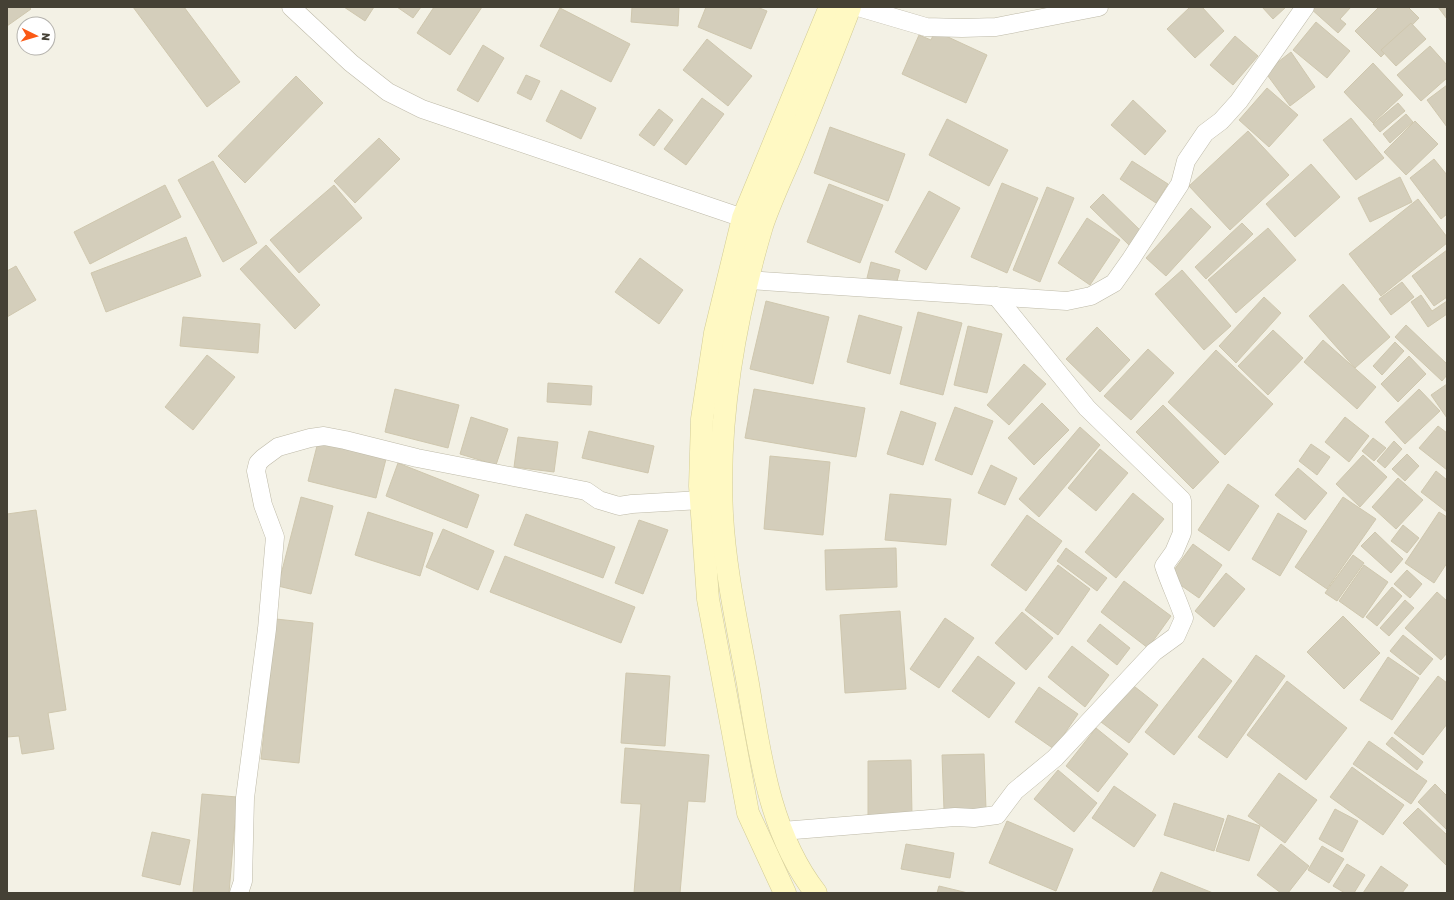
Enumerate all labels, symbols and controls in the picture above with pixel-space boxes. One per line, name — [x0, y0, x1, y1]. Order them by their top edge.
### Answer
north arrow — [16, 16, 56, 56]
text: N — [39, 32, 52, 41]

